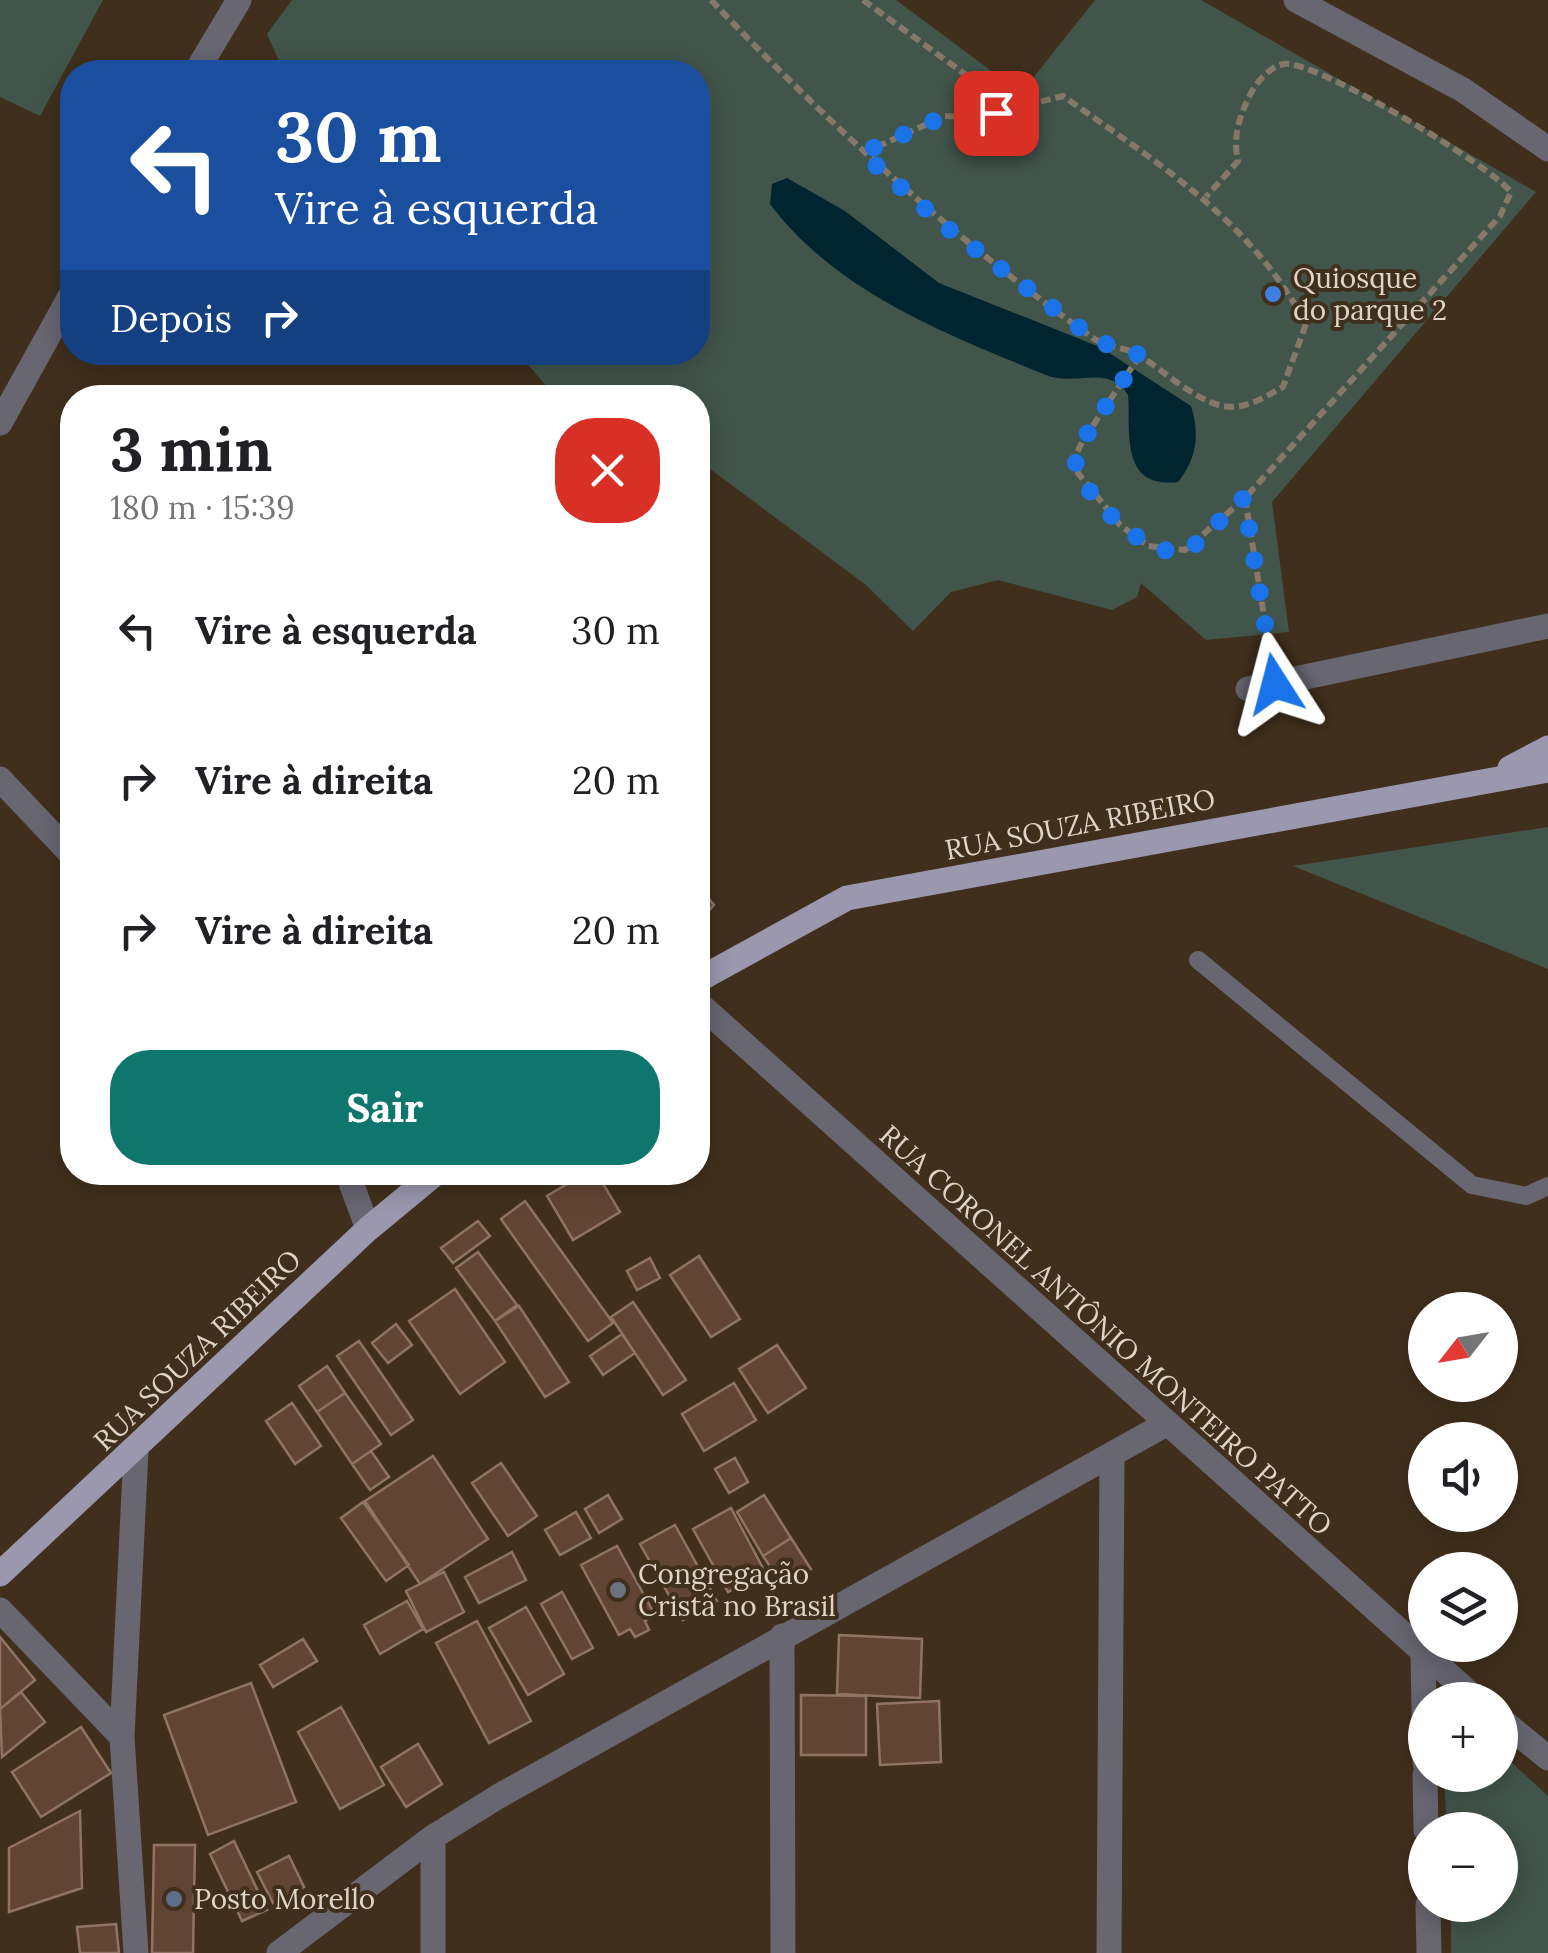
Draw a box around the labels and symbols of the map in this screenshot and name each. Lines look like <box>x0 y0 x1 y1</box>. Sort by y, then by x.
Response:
pin <box>954 71 1039 156</box>
place label: Quiosque do parque 2 <box>1293 260 1447 328</box>
marker: Quiosque do parque 2 <box>1262 283 1284 305</box>
position arrow <box>1223 632 1327 736</box>
street label: RUA SOUZA RIBEIRO <box>942 780 1218 868</box>
street label: RUA CORONEL ANTÔNIO MONTEIRO PATTO <box>872 1117 1340 1543</box>
street label: RUA SOUZA RIBEIRO <box>86 1242 308 1458</box>
north arrow <box>1408 1292 1518 1402</box>
place label: Congregação Cristã no Brasil <box>638 1556 836 1624</box>
marker: Congregação Cristã no Brasil <box>607 1579 629 1601</box>
place label: Posto Morello <box>194 1881 375 1917</box>
marker: Posto Morello <box>163 1888 185 1910</box>

